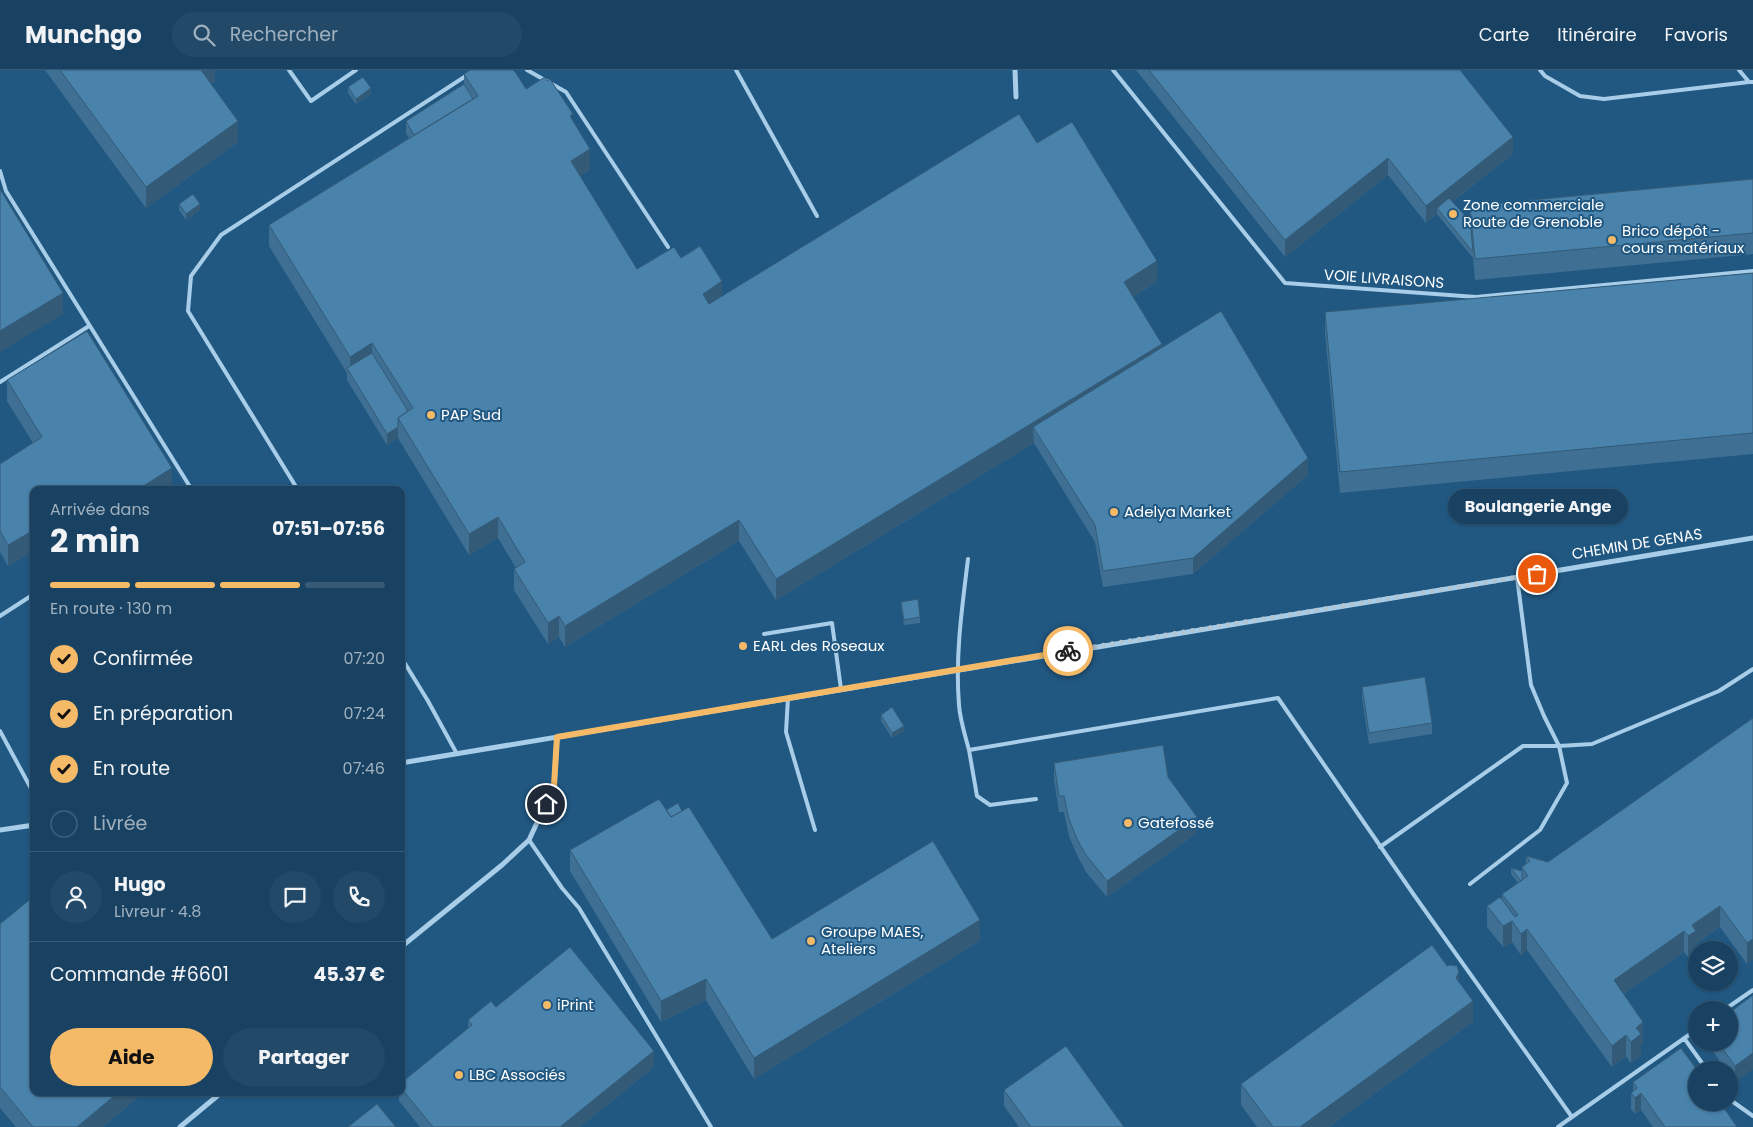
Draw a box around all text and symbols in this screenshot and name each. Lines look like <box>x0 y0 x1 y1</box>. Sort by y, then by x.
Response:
search box <box>172 12 522 57</box>
text: Munchgo <box>25 18 142 51</box>
icon: search <box>190 21 218 49</box>
text: Rechercher <box>230 21 338 48</box>
text: Carte <box>1479 22 1529 47</box>
text: Itinéraire <box>1557 22 1637 47</box>
text: Favoris <box>1665 22 1728 47</box>
place label: Zone commerciale Route de Grenoble <box>1463 194 1604 232</box>
marker: Zone commerciale Route de Grenoble <box>1447 208 1459 220</box>
place label: Brico dépôt - cours matériaux <box>1622 220 1744 258</box>
marker: Brico dépôt - cours matériaux <box>1606 234 1618 246</box>
street label: VOIE LIVRAISONS <box>1323 264 1445 293</box>
place label: PAP Sud <box>441 404 501 425</box>
marker: PAP Sud <box>425 409 437 421</box>
callout: Boulangerie Ange <box>1447 489 1627 524</box>
text: Boulangerie Ange <box>1465 495 1611 518</box>
text: Arrivée dans <box>50 498 150 521</box>
place label: Adelya Market <box>1124 501 1231 522</box>
marker: Adelya Market <box>1108 506 1120 518</box>
text: 07:51–07:56 <box>272 515 385 542</box>
text: 2 min <box>50 518 140 563</box>
street label: CHEMIN DE GENAS <box>1570 523 1704 564</box>
pin <box>1516 553 1558 595</box>
icon: bag <box>1523 560 1551 588</box>
text: En route · 130 m <box>50 597 172 620</box>
courier <box>1043 626 1093 676</box>
place label: EARL des Roseaux <box>753 635 884 656</box>
icon: bike <box>1054 637 1082 665</box>
marker: EARL des Roseaux <box>737 640 749 652</box>
icon: check <box>50 645 78 673</box>
text: Confirmée <box>93 645 193 672</box>
text: 07:20 <box>344 647 385 670</box>
icon: check <box>50 700 78 728</box>
text: En préparation <box>93 700 233 727</box>
text: 07:24 <box>344 702 385 725</box>
icon: check <box>50 755 78 783</box>
text: En route <box>93 755 170 782</box>
text: 07:46 <box>343 757 385 780</box>
pin <box>525 783 567 825</box>
icon: home <box>532 790 560 818</box>
text: Livrée <box>93 810 147 837</box>
place label: Gatefossé <box>1138 812 1214 833</box>
marker: Gatefossé <box>1122 817 1134 829</box>
button: person <box>50 871 102 923</box>
text: Hugo <box>114 871 166 898</box>
button: chat <box>269 871 321 923</box>
button: phone <box>333 871 385 923</box>
text: Livreur · 4.8 <box>114 900 201 923</box>
place label: Groupe MAES, Ateliers <box>821 921 923 959</box>
marker: Groupe MAES, Ateliers <box>805 935 817 947</box>
map controls <box>1688 941 1738 1111</box>
button: layers <box>1688 941 1738 991</box>
text: Commande #6601 <box>50 961 229 988</box>
text: 45.37 € <box>314 961 385 988</box>
place label: iPrint <box>557 994 594 1015</box>
marker: iPrint <box>541 999 553 1011</box>
button: + <box>1688 1001 1738 1051</box>
button: Aide <box>50 1028 213 1086</box>
button: Partager <box>223 1028 385 1086</box>
button: − <box>1688 1061 1738 1111</box>
place label: LBC Associés <box>469 1064 566 1085</box>
marker: LBC Associés <box>453 1069 465 1081</box>

